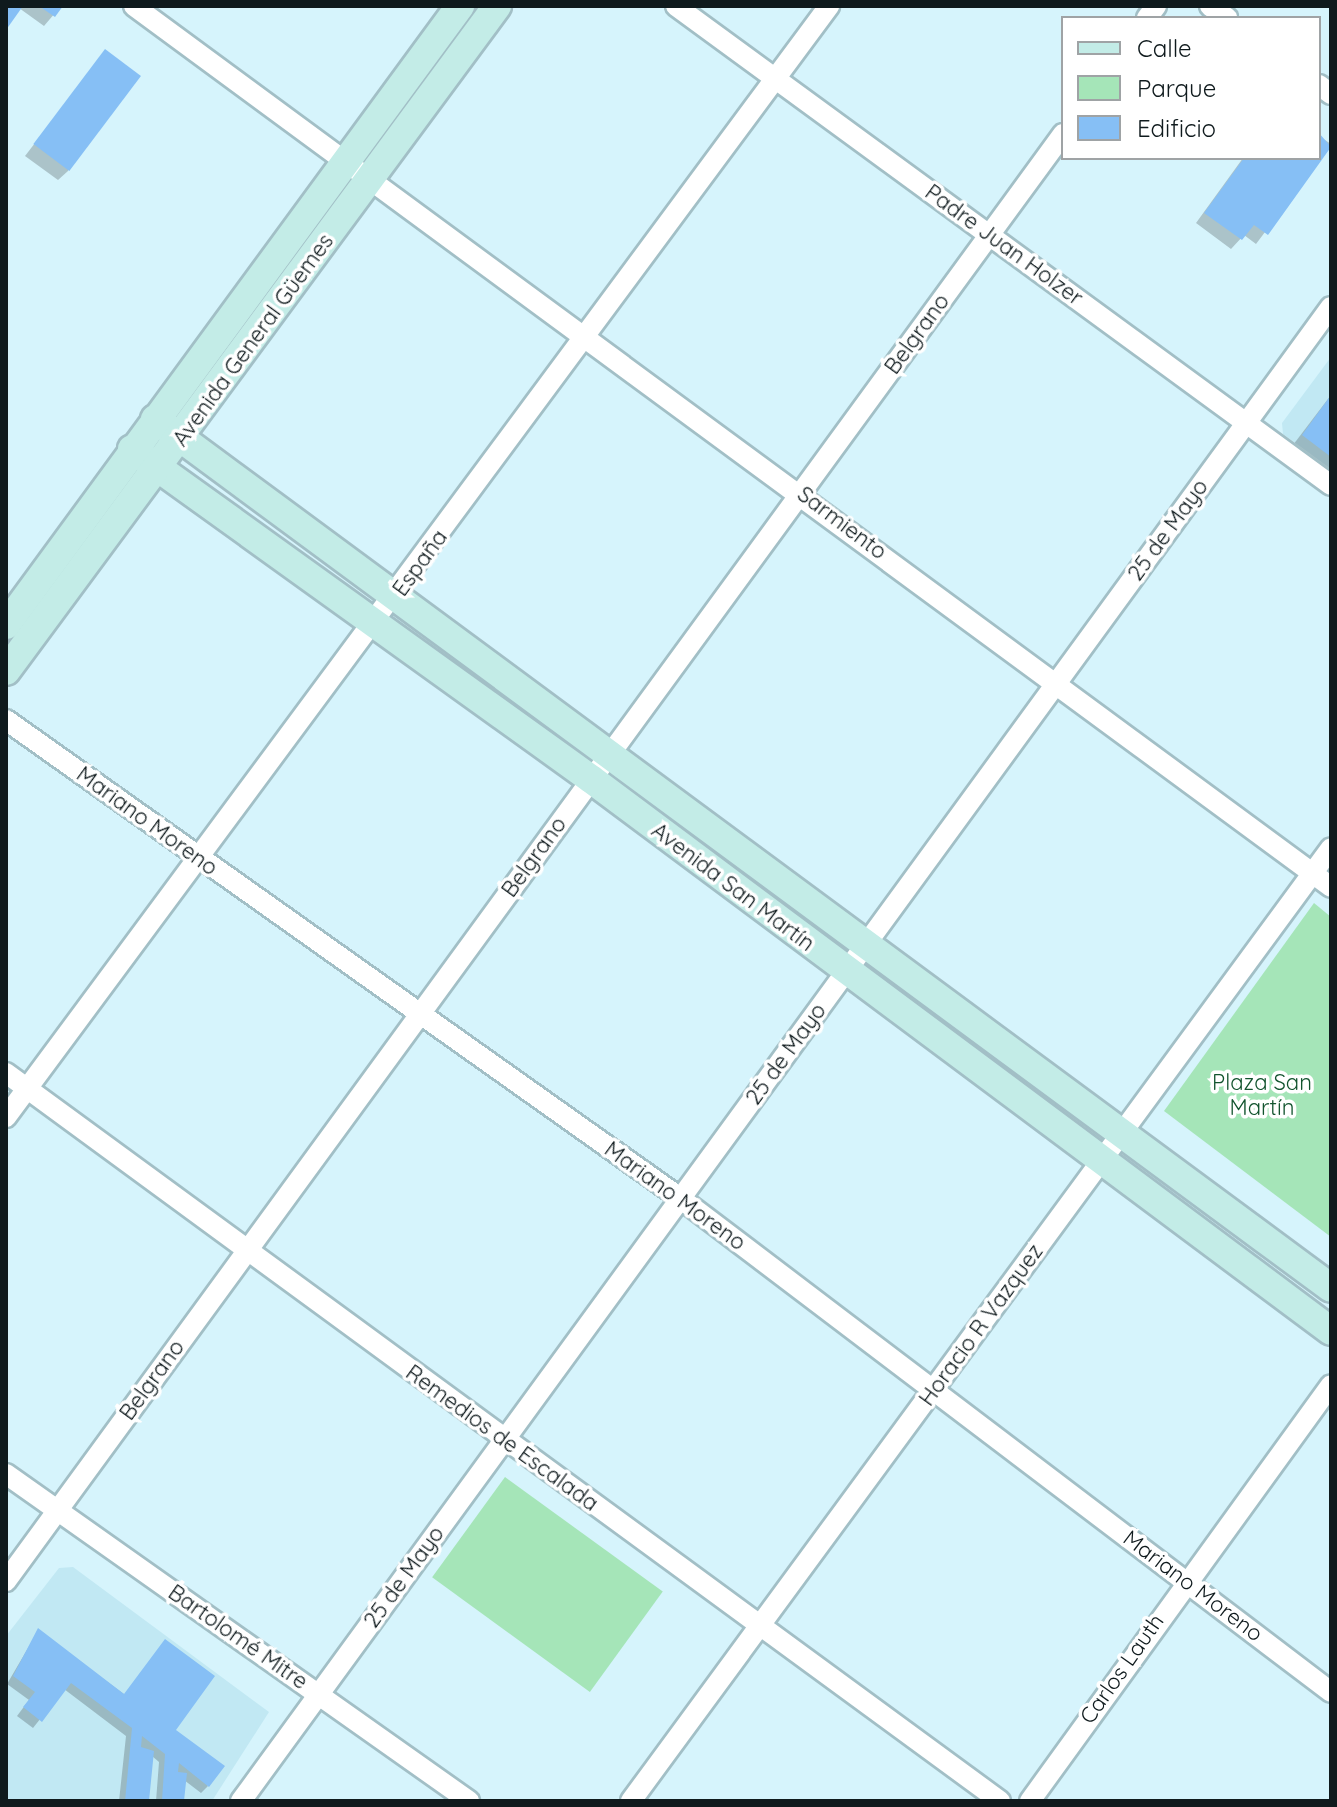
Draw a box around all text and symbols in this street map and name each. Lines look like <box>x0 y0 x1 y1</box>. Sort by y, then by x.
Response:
legend <box>1061 16 1321 160</box>
text: Calle <box>1137 33 1192 63</box>
text: Parque <box>1137 73 1216 103</box>
text: Edificio <box>1137 113 1216 143</box>
street label: Padre Juan Holzer <box>920 179 1088 311</box>
street label: Avenida General Güemes <box>167 229 339 451</box>
street label: Belgrano <box>879 289 955 379</box>
street label: 25 de Mayo <box>1122 474 1214 586</box>
street label: Sarmiento <box>792 481 892 565</box>
street label: España <box>387 525 453 601</box>
street label: Mariano Moreno <box>71 761 223 881</box>
street label: Belgrano <box>496 812 572 902</box>
street label: Avenida San Martín <box>646 817 820 957</box>
street label: 25 de Mayo <box>740 998 832 1110</box>
park label: Plaza San Martín <box>1212 1069 1312 1120</box>
street label: Mariano Moreno <box>599 1136 751 1256</box>
street label: Horacio R Vazquez <box>913 1239 1049 1411</box>
street label: Belgrano <box>114 1335 190 1425</box>
street label: Remedios de Escalada <box>401 1359 603 1517</box>
street label: 25 de Mayo <box>358 1521 450 1633</box>
street label: Mariano Moreno <box>1118 1525 1268 1647</box>
street label: Bartolomé Mitre <box>163 1579 313 1695</box>
street label: Carlos Lauth <box>1075 1609 1169 1729</box>

